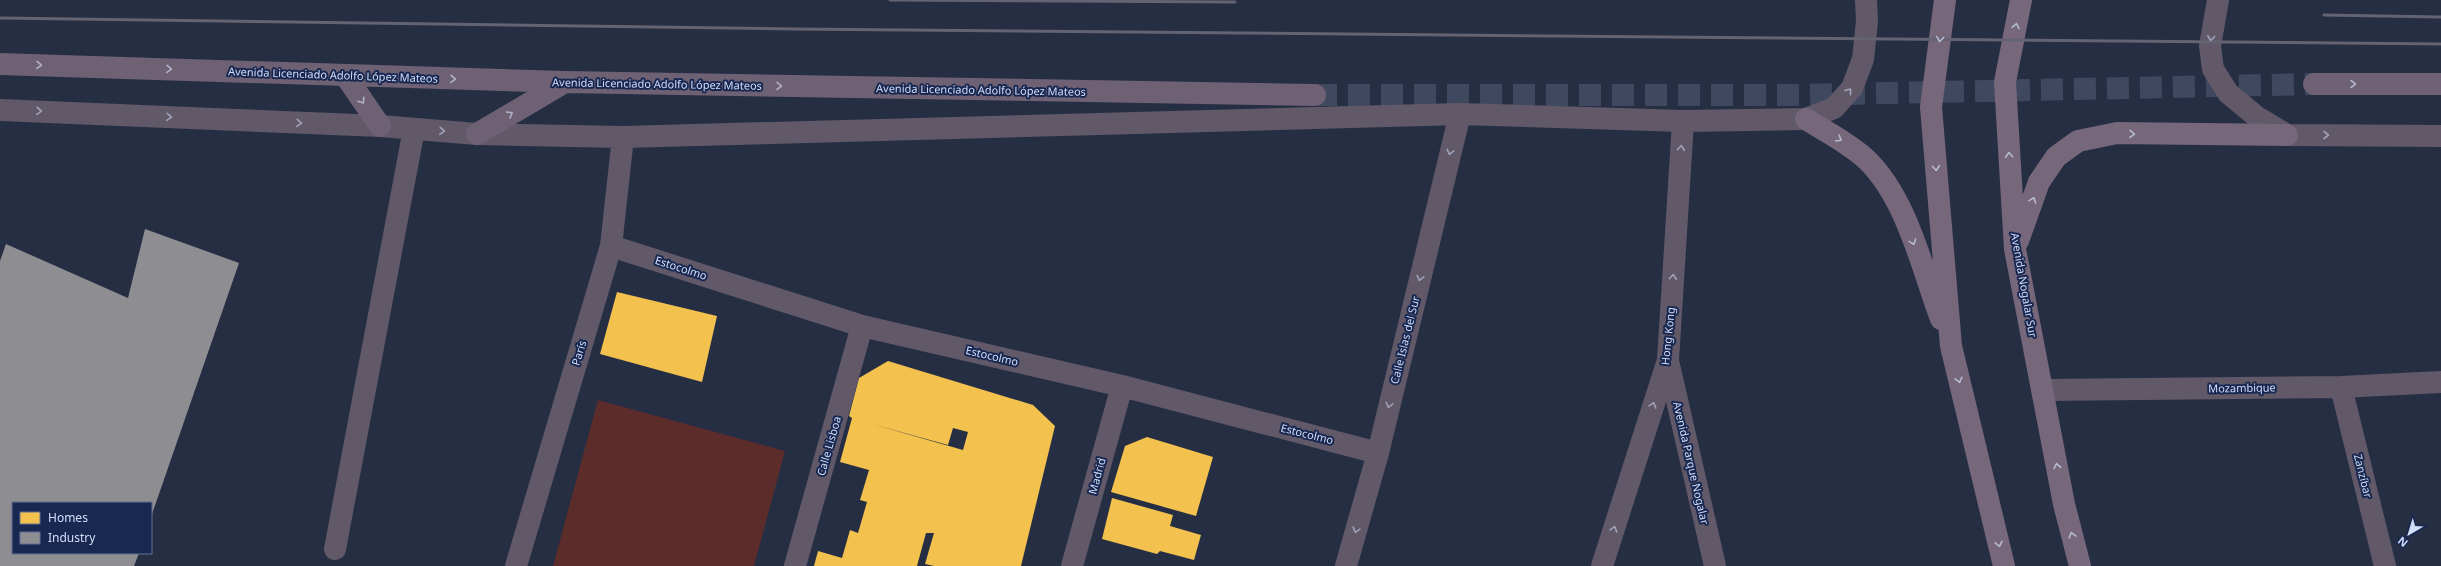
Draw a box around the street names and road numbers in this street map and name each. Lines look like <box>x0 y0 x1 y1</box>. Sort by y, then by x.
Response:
street label: Avenida Licenciado Adolfo López Mateos <box>228 63 438 86</box>
street label: Avenida Licenciado Adolfo López Mateos <box>552 74 762 93</box>
street label: Avenida Licenciado Adolfo López Mateos <box>876 80 1086 99</box>
street label: Avenida Nogalar Sur <box>2008 231 2041 339</box>
street label: Estocolmo <box>653 252 709 283</box>
street label: Calle Islas del Sur <box>1386 294 1423 385</box>
street label: Hong Kong <box>1657 306 1678 366</box>
street label: París <box>568 338 589 367</box>
street label: Estocolmo <box>964 342 1020 369</box>
street label: Mozambique <box>2208 379 2276 396</box>
street label: Avenida Parque Nogalar <box>1670 400 1713 526</box>
street label: Calle Lisboa <box>813 414 844 477</box>
street label: Estocolmo <box>1279 420 1335 447</box>
street label: Zanzíbar <box>2351 452 2376 500</box>
street label: Madrid <box>1084 456 1109 496</box>

